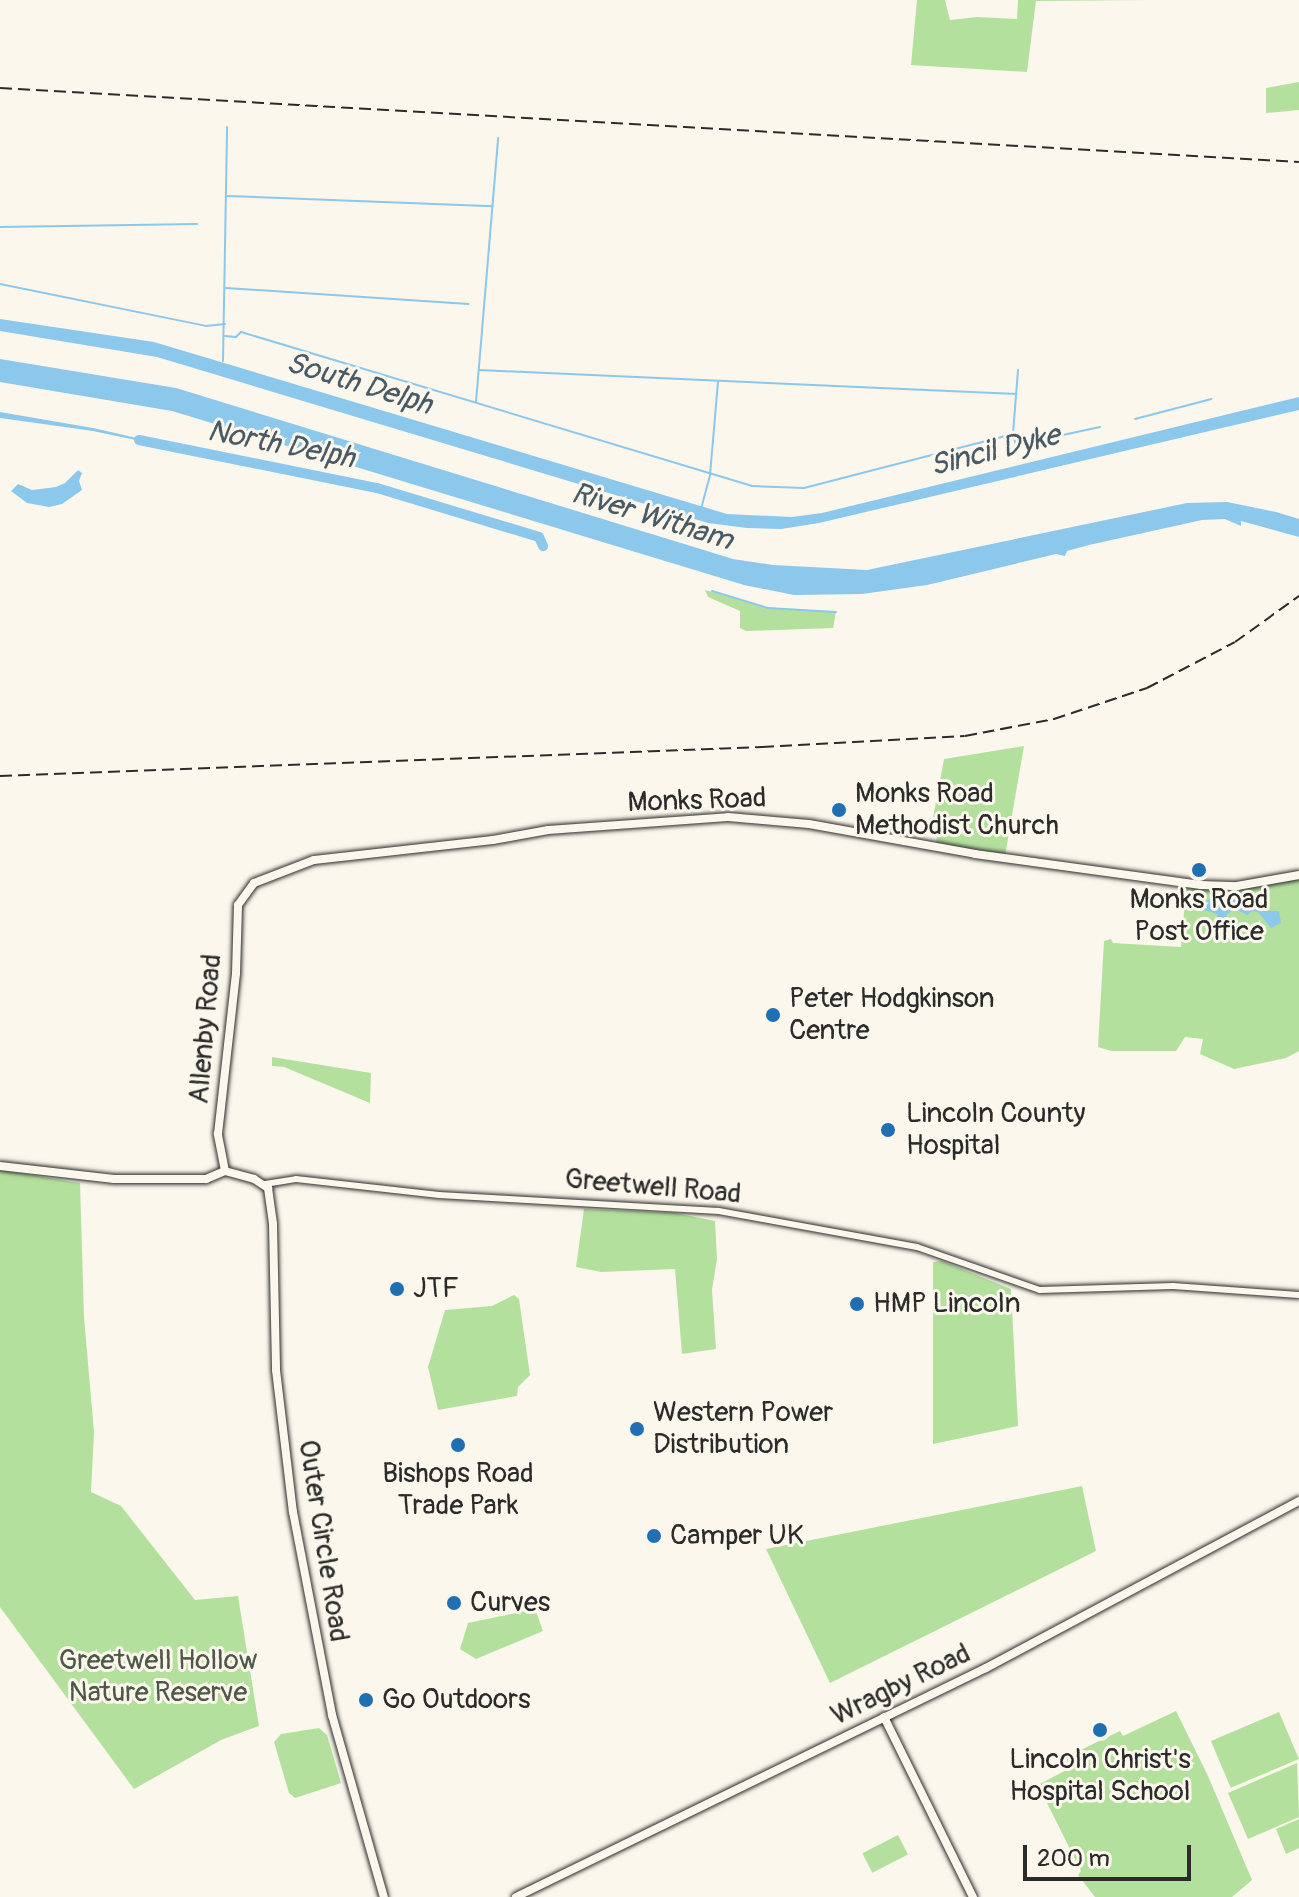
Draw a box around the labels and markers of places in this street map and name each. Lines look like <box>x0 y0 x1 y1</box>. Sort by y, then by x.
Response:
place label: Monks Road Methodist Church <box>855 777 1059 843</box>
marker: Monks Road Methodist Church <box>830 801 848 819</box>
marker: Monks Road Post Office <box>1190 861 1208 879</box>
place label: Monks Road Post Office <box>1129 883 1269 949</box>
place label: Peter Hodgkinson Centre <box>789 982 995 1048</box>
marker: Peter Hodgkinson Centre <box>764 1006 782 1024</box>
place label: Lincoln County Hospital <box>906 1097 1085 1163</box>
marker: Lincoln County Hospital <box>877 1119 899 1141</box>
place label: JTF <box>413 1272 459 1306</box>
marker: JTF <box>388 1280 406 1298</box>
place label: HMP Lincoln <box>873 1287 1021 1321</box>
marker: HMP Lincoln <box>848 1295 866 1313</box>
place label: Western Power Distribution <box>653 1396 833 1462</box>
marker: Western Power Distribution <box>628 1420 646 1438</box>
marker: Bishops Road Trade Park <box>449 1436 467 1454</box>
place label: Bishops Road Trade Park <box>382 1457 534 1523</box>
place label: Camper UK <box>670 1519 804 1553</box>
marker: Camper UK <box>645 1527 663 1545</box>
place label: Curves <box>470 1586 550 1620</box>
marker: Curves <box>445 1594 463 1612</box>
place label: Go Outdoors <box>382 1683 531 1717</box>
marker: Go Outdoors <box>357 1691 375 1709</box>
marker: Lincoln Christ's Hospital School <box>1091 1721 1109 1739</box>
place label: Lincoln Christ's Hospital School <box>1009 1743 1191 1809</box>

